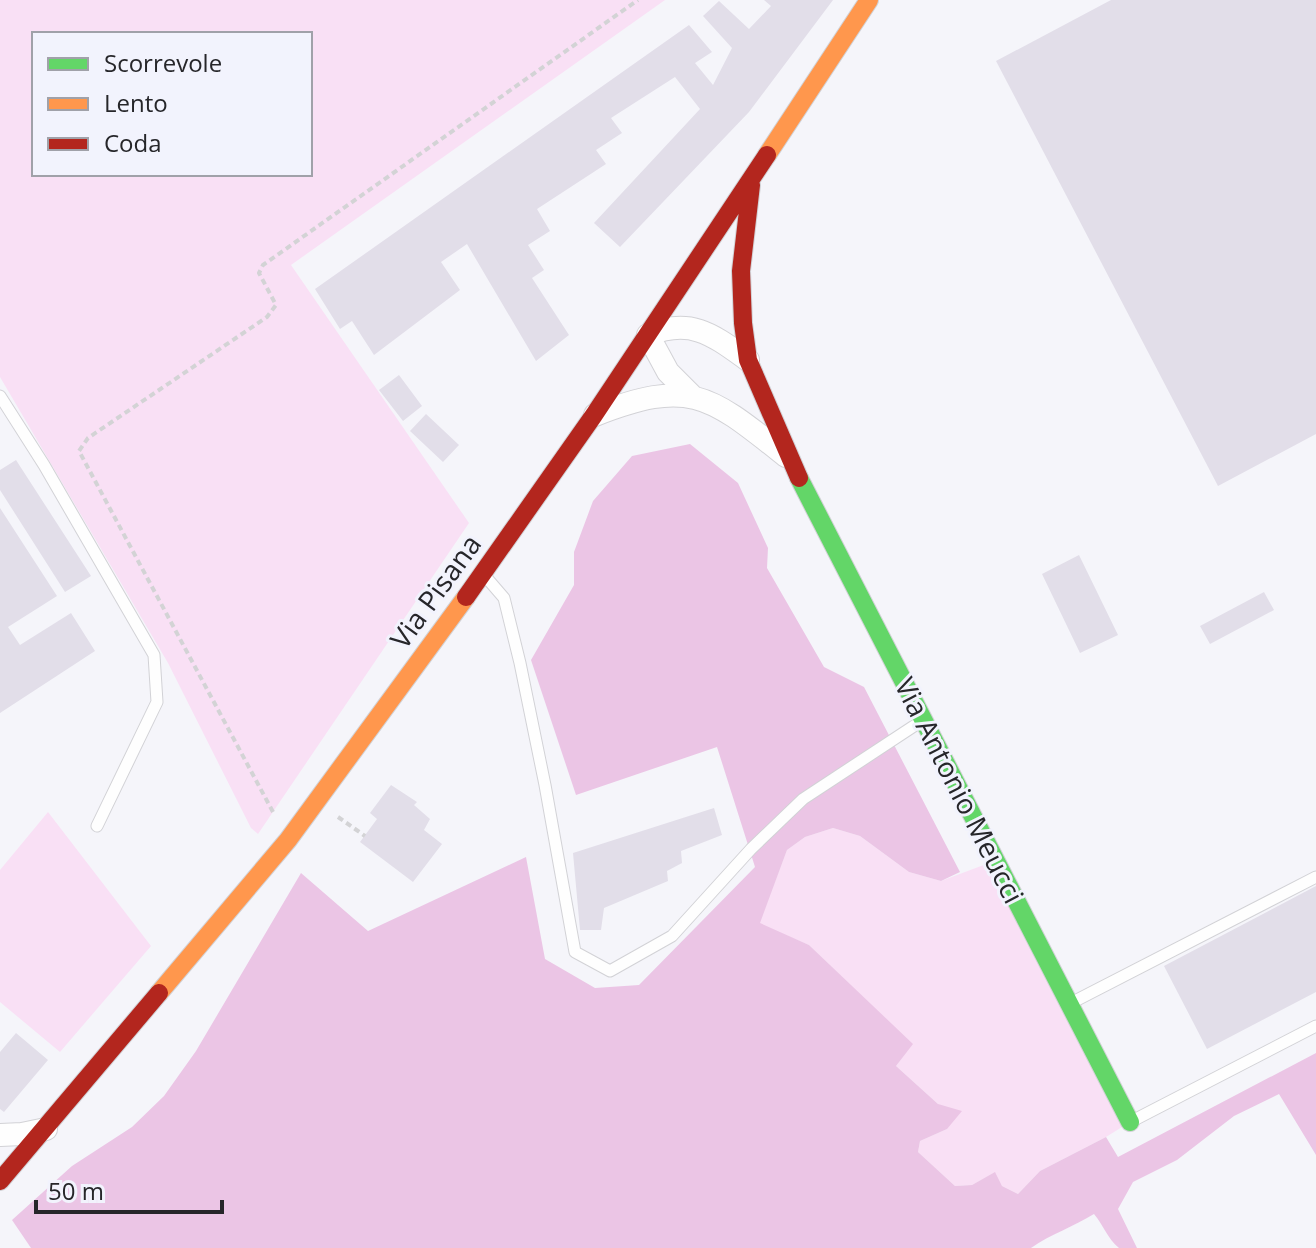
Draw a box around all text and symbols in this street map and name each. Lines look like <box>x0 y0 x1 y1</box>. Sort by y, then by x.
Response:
legend <box>32 32 312 176</box>
text: Scorrevole <box>104 46 222 79</box>
text: Lento <box>104 86 168 119</box>
text: Coda <box>104 126 162 159</box>
street label: Via Pisana <box>381 526 489 656</box>
street label: Via Antonio Meucci <box>887 671 1033 909</box>
scale bar <box>36 1164 222 1214</box>
text: 50 m <box>48 1174 104 1207</box>

